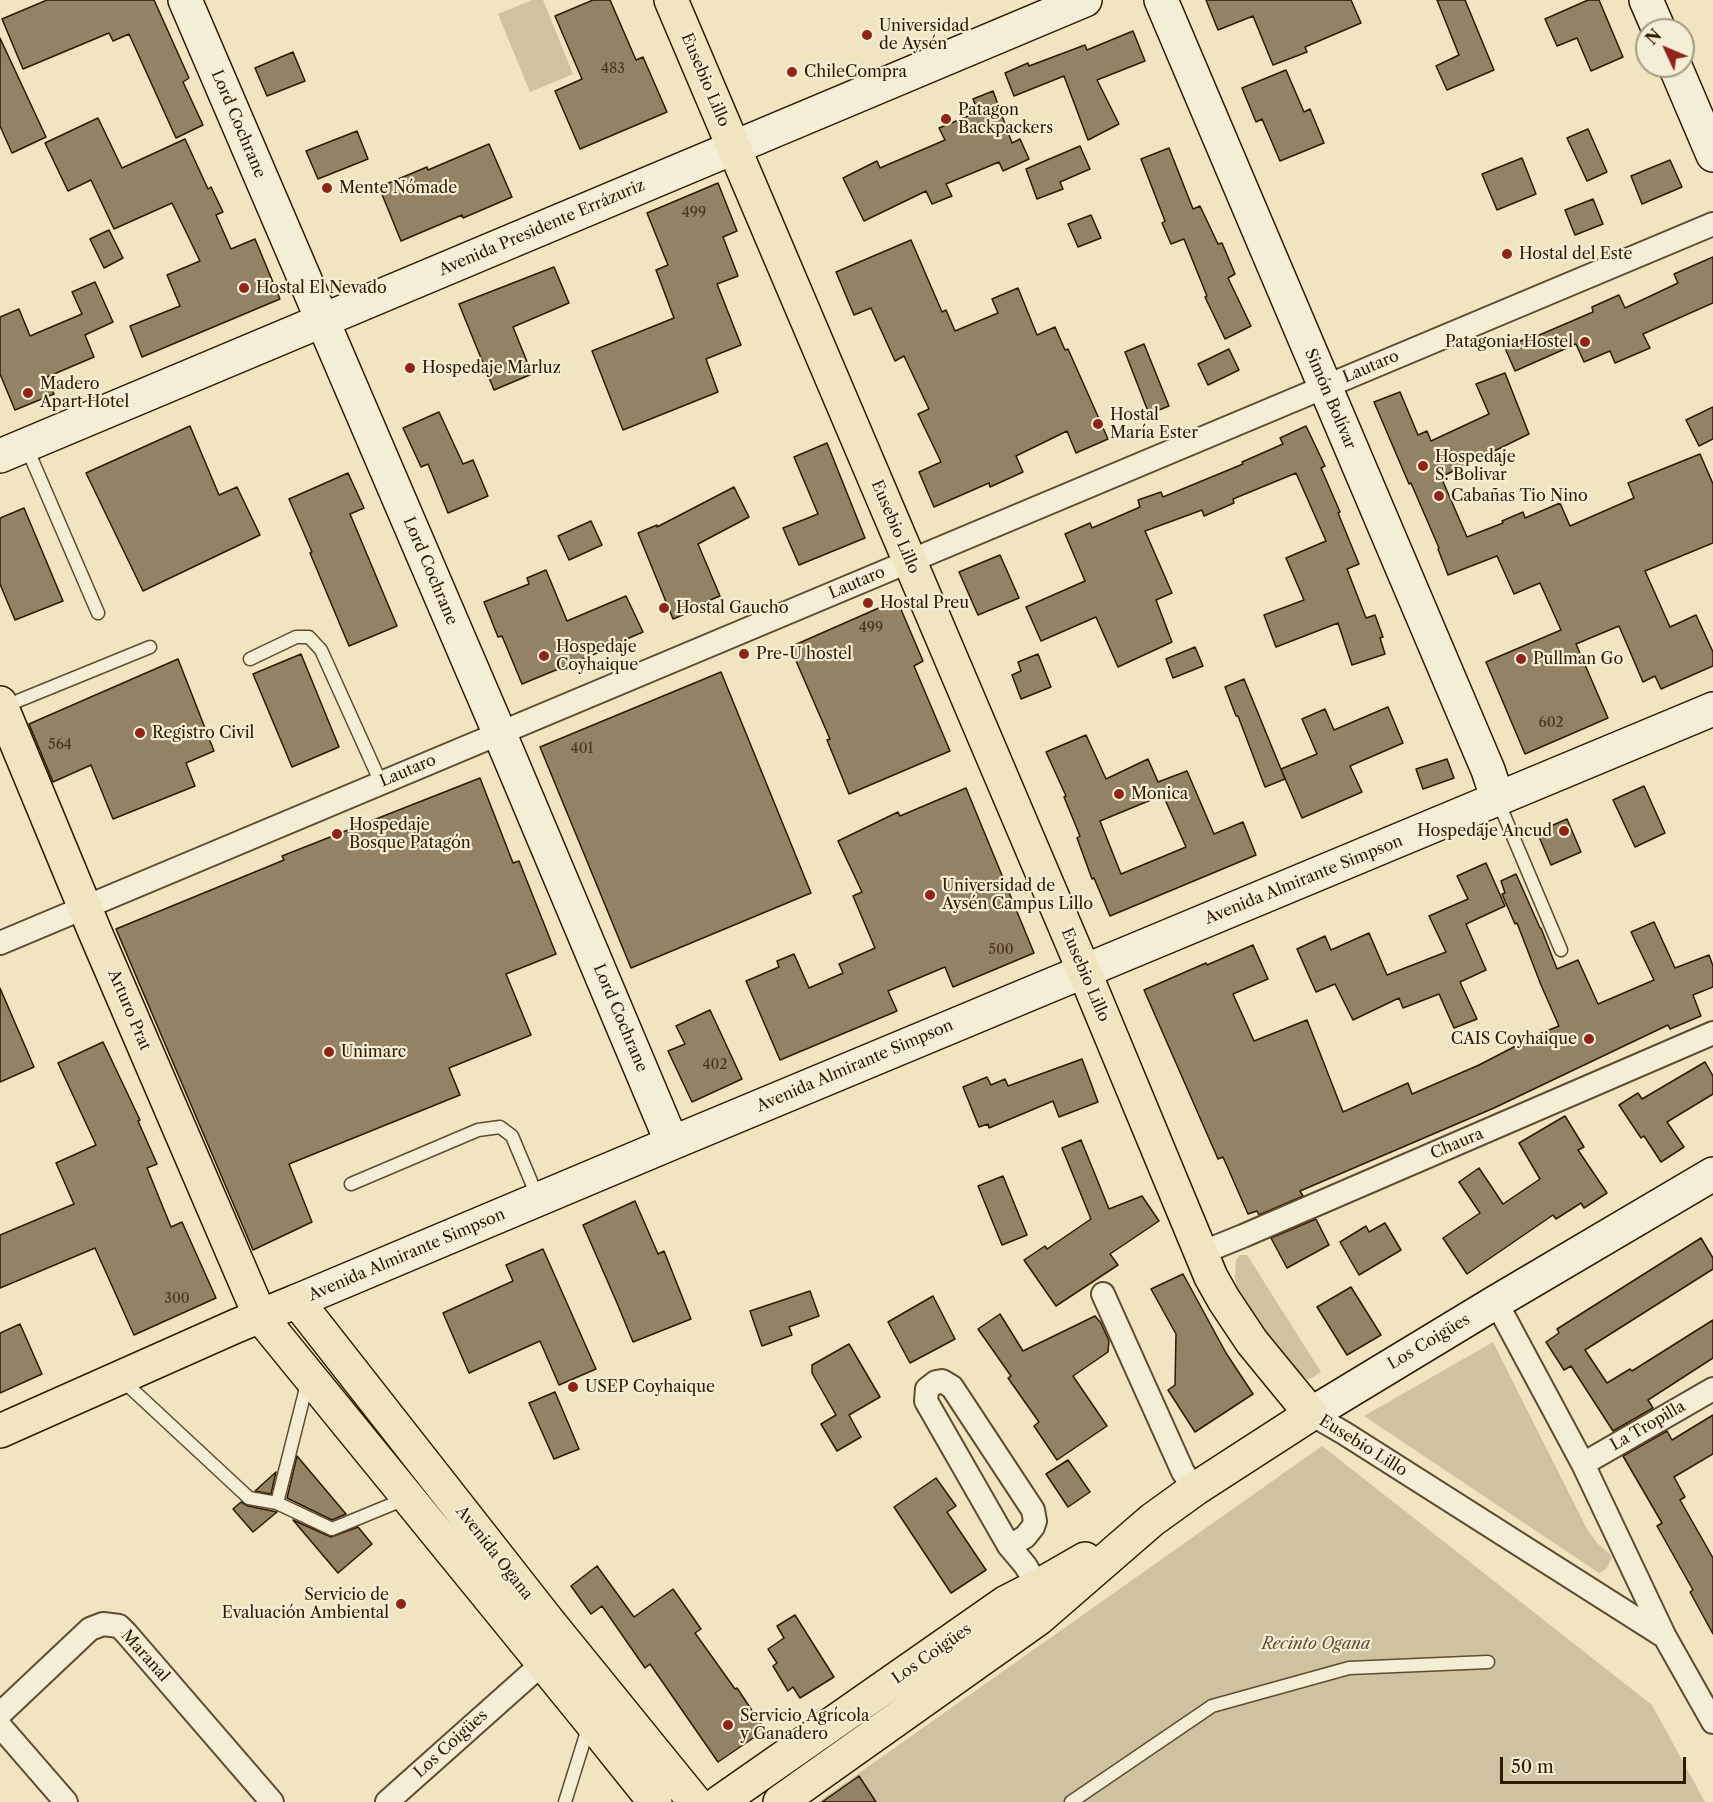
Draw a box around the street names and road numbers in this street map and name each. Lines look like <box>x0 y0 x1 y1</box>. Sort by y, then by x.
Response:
street label: Eusebio Lillo <box>677 30 733 130</box>
street label: Lord Cochrane <box>207 67 269 181</box>
street label: Avenida Presidente Errázuriz <box>436 176 648 280</box>
street label: Simón Bolívar <box>1300 346 1360 452</box>
street label: Lautaro <box>1340 347 1402 387</box>
street label: Eusebio Lillo <box>867 477 923 577</box>
street label: Lord Cochrane <box>399 514 461 628</box>
street label: Lautaro <box>826 563 888 603</box>
street label: Lautaro <box>377 751 439 791</box>
street label: Avenida Almirante Simpson <box>1202 831 1406 929</box>
street label: Eusebio Lillo <box>1057 925 1113 1025</box>
street label: Lord Cochrane <box>589 961 651 1075</box>
street label: Arturo Prat <box>103 967 155 1053</box>
street label: Avenida Almirante Simpson <box>754 1016 956 1116</box>
street label: Chaura <box>1428 1124 1486 1164</box>
street label: Avenida Almirante Simpson <box>306 1205 508 1305</box>
street label: Los Coigües <box>1384 1310 1474 1374</box>
street label: La Tropilla <box>1607 1397 1689 1455</box>
street label: Eusebio Lillo <box>1315 1411 1411 1481</box>
street label: Avenida Ogana <box>451 1502 537 1604</box>
street label: Los Coigües <box>889 1620 975 1688</box>
street label: Maranal <box>117 1626 173 1686</box>
street label: Los Coigües <box>410 1706 492 1782</box>

